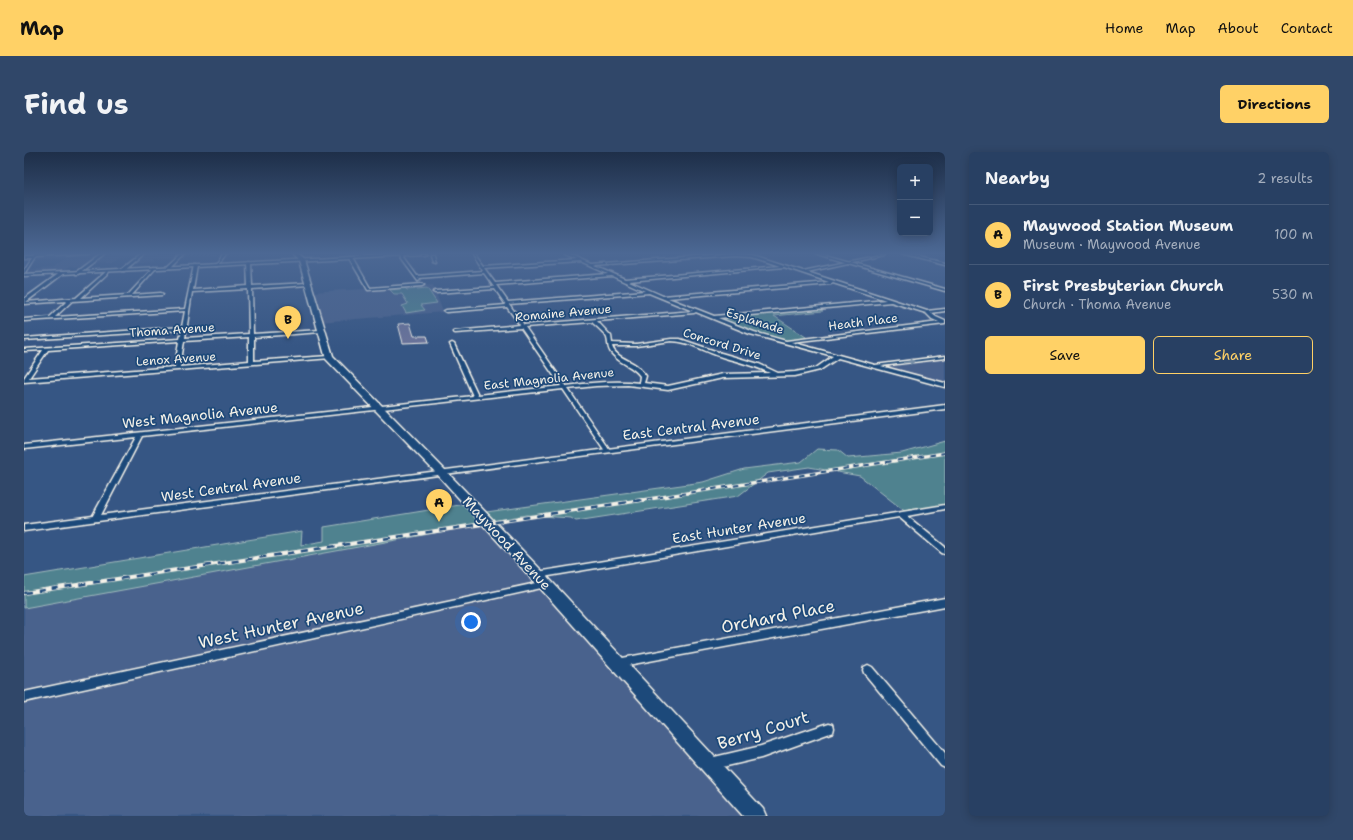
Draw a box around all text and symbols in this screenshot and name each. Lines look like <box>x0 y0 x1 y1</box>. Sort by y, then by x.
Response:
text: Map <box>20 16 64 41</box>
text: Home <box>1105 19 1144 37</box>
text: Map <box>1166 19 1196 37</box>
text: About <box>1218 19 1259 37</box>
text: Contact <box>1281 19 1333 37</box>
text: Find us <box>24 85 129 123</box>
button: Directions <box>1220 85 1329 123</box>
map controls <box>897 164 933 236</box>
button: + <box>897 164 933 200</box>
text: Nearby <box>985 167 1050 189</box>
text: 2 results <box>1257 170 1313 187</box>
button: − <box>897 200 933 236</box>
text: Maywood Station Museum <box>1023 216 1233 236</box>
text: A <box>993 226 1003 243</box>
text: 100 m <box>1274 226 1313 243</box>
text: Museum · Maywood Avenue <box>1023 236 1201 253</box>
text: First Presbyterian Church <box>1023 276 1224 296</box>
text: B <box>994 286 1002 303</box>
text: 530 m <box>1272 286 1313 303</box>
text: Church · Thoma Avenue <box>1023 296 1171 313</box>
street label: Romaine Avenue <box>514 301 612 325</box>
street label: Esplanade <box>724 304 786 338</box>
pin: B <box>275 306 301 339</box>
street label: Heath Place <box>827 310 899 334</box>
street label: Thoma Avenue <box>129 319 215 341</box>
street label: Concord Drive <box>681 325 763 364</box>
button: Save <box>985 336 1145 374</box>
button: Share <box>1153 336 1313 374</box>
street label: Lenox Avenue <box>135 348 217 370</box>
one-way arrow <box>903 358 915 365</box>
street label: East Magnolia Avenue <box>483 364 615 394</box>
street label: West Magnolia Avenue <box>121 398 279 432</box>
street label: East Central Avenue <box>621 410 761 444</box>
street label: West Central Avenue <box>160 468 302 506</box>
pin: A <box>426 489 452 522</box>
street label: Maywood Avenue <box>459 492 555 594</box>
street label: East Hunter Avenue <box>671 509 807 547</box>
street label: Orchard Place <box>719 594 837 638</box>
street label: West Hunter Avenue <box>196 597 366 653</box>
your location <box>461 612 481 632</box>
street label: Berry Court <box>714 706 812 754</box>

